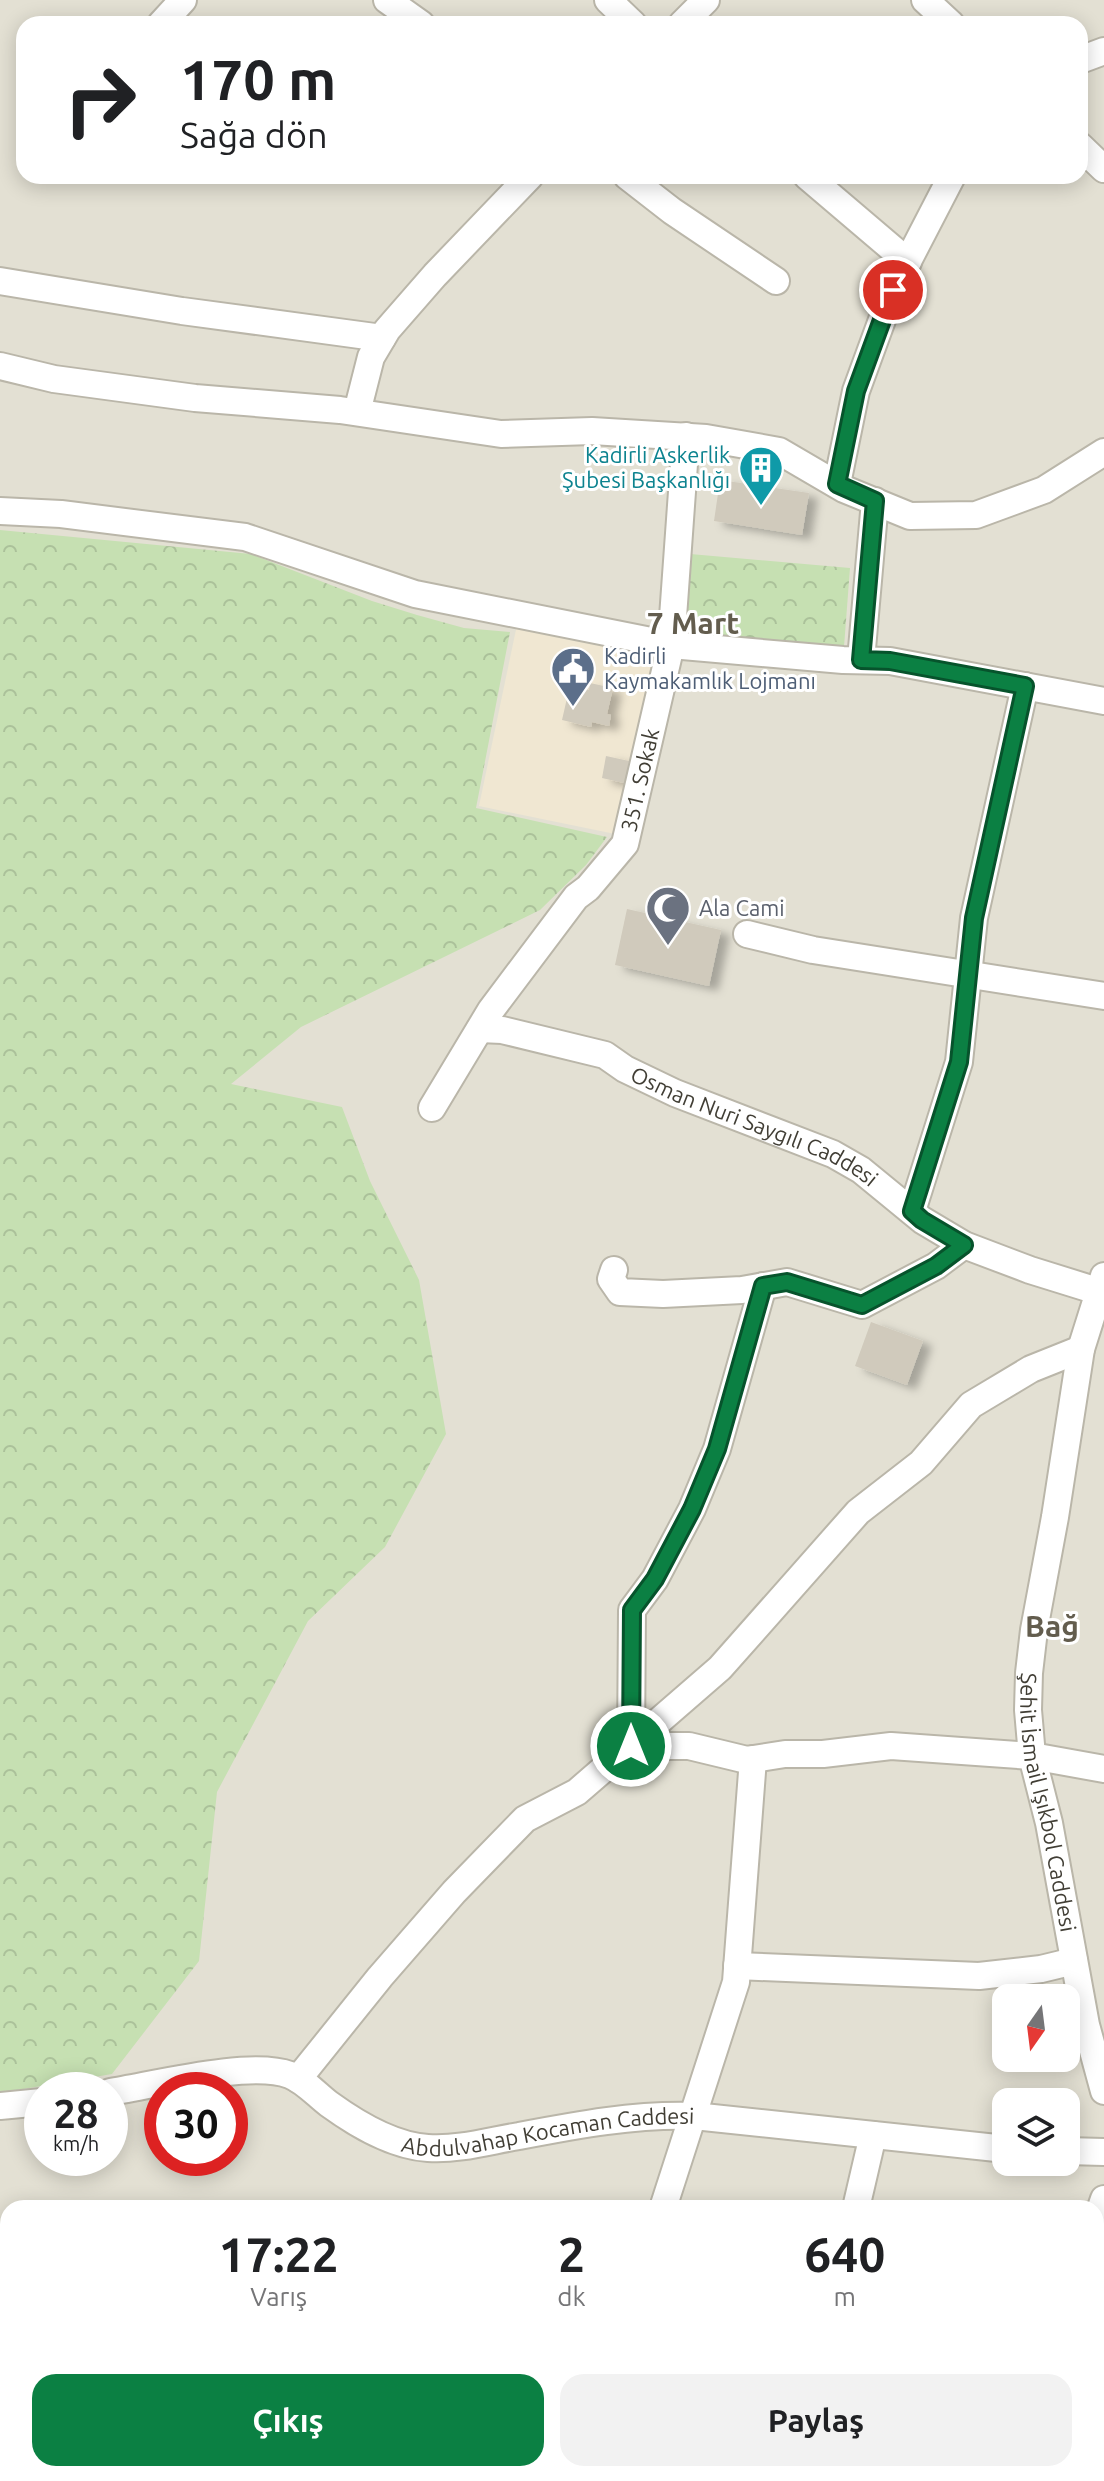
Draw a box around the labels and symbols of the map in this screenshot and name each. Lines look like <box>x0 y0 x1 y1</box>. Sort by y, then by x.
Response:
pin <box>859 256 927 324</box>
place label: Kadirli Askerlik Şubesi Başkanlığı <box>562 442 730 492</box>
building icon: Kadirli Askerlik Şubesi Başkanlığı <box>737 444 785 507</box>
district label: 7 Mart <box>647 606 739 640</box>
place label: Kadirli Kaymakamlık Lojmanı <box>604 643 816 693</box>
public building icon: Kadirli Kaymakamlık Lojmanı <box>549 645 597 708</box>
street label: 351. Sokak <box>615 726 663 834</box>
mosque icon: Ala Cami <box>644 884 692 947</box>
place label: Ala Cami <box>699 895 785 920</box>
street label: Osman Nuri Saygılı Caddesi <box>627 1061 883 1191</box>
district label: Bağ <box>1025 1609 1079 1643</box>
street label: Şehit İsmail Işıkbol Caddesi <box>1016 1672 1082 1934</box>
position arrow <box>589 1704 673 1788</box>
north arrow <box>992 1984 1080 2072</box>
speed limit sign: 30 <box>144 2072 248 2176</box>
street label: Abdulvahap Kocaman Caddesi <box>399 2103 695 2160</box>

